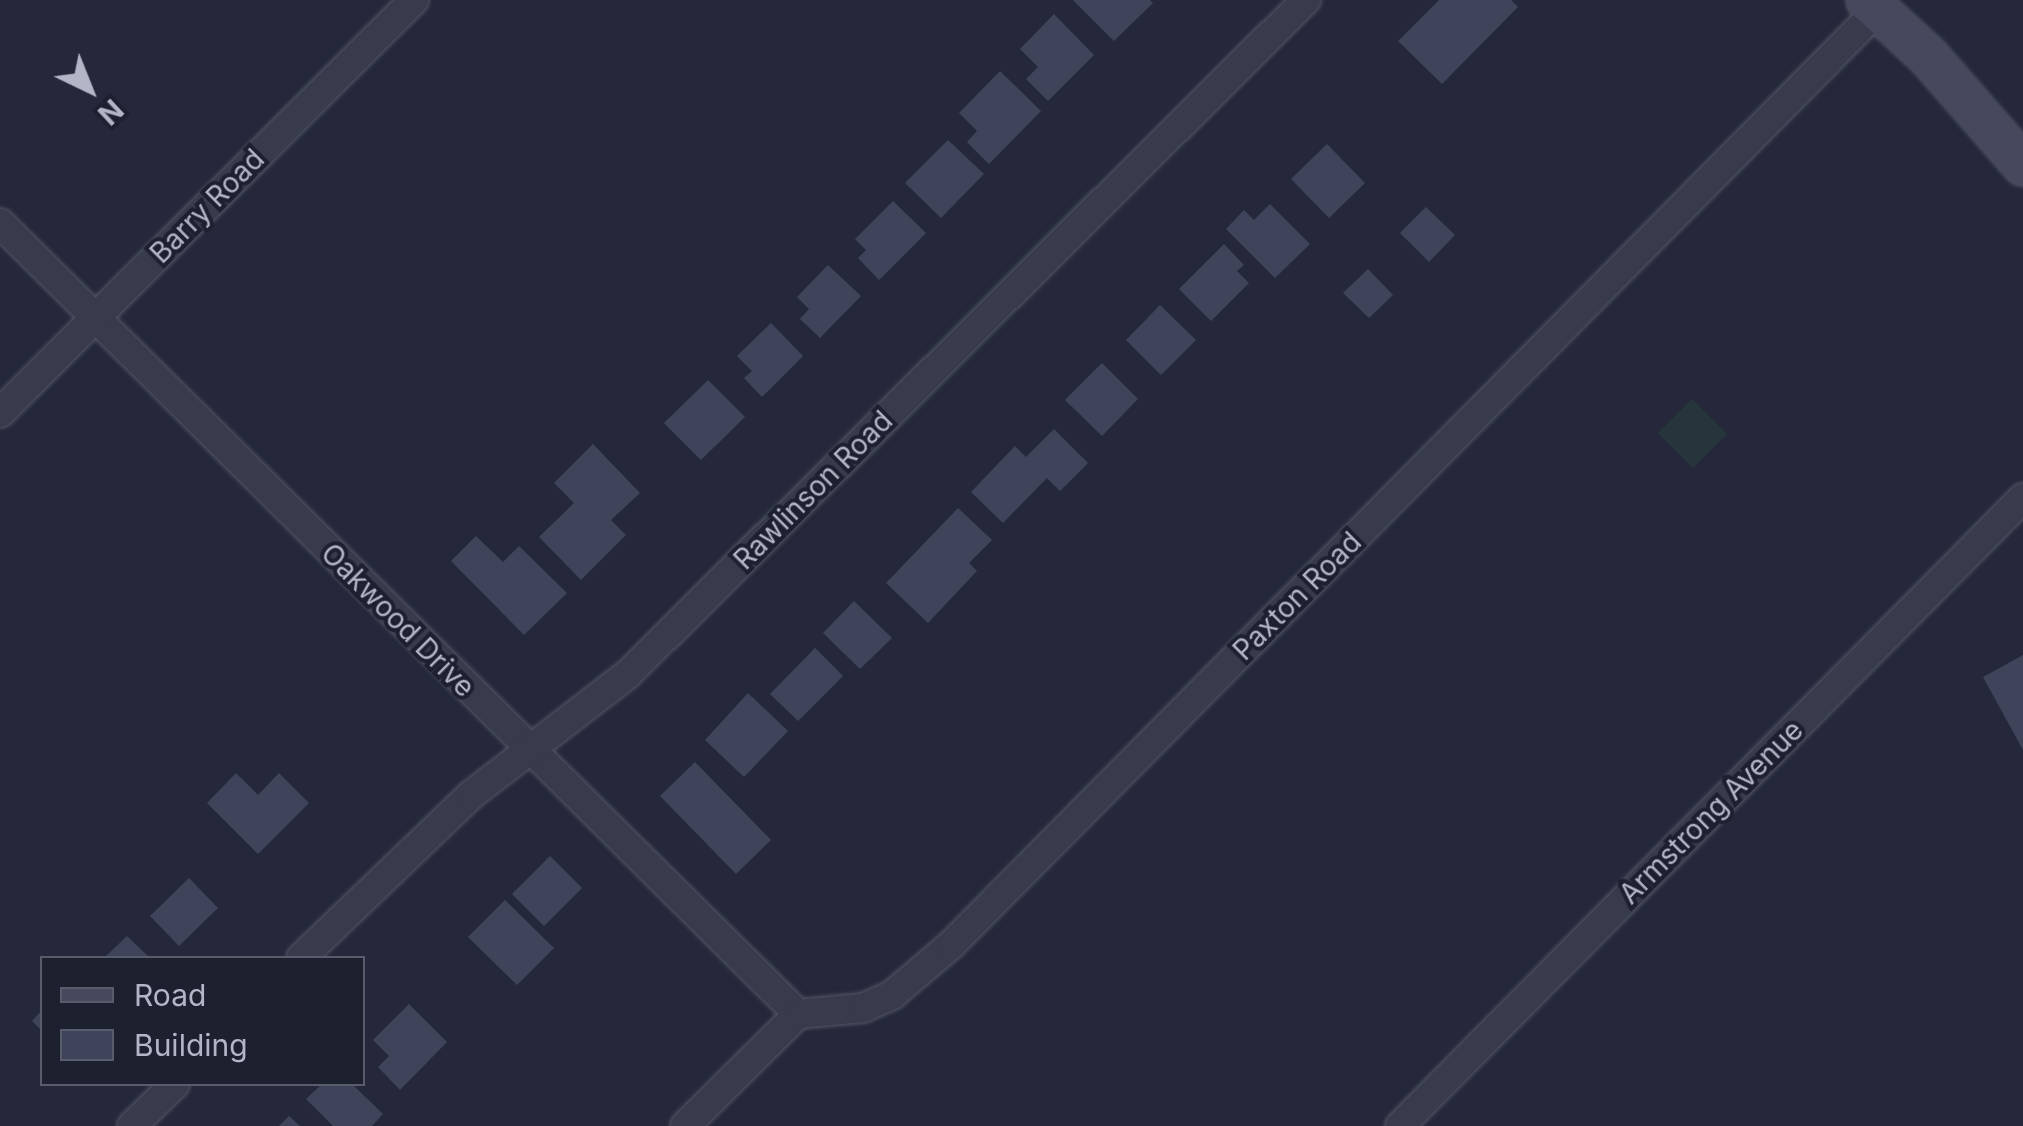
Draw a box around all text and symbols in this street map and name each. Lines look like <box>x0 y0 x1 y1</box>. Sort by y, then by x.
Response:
north arrow <box>40 40 140 140</box>
text: N <box>91 92 130 132</box>
street label: Barry Road <box>143 142 271 270</box>
street label: Rawlinson Road <box>727 404 899 576</box>
street label: Paxton Road <box>1226 525 1368 667</box>
street label: Oakwood Drive <box>314 536 482 704</box>
street label: Armstrong Avenue <box>1612 713 1810 911</box>
legend <box>40 956 365 1086</box>
text: Road <box>134 977 206 1013</box>
text: Building <box>134 1027 248 1063</box>

